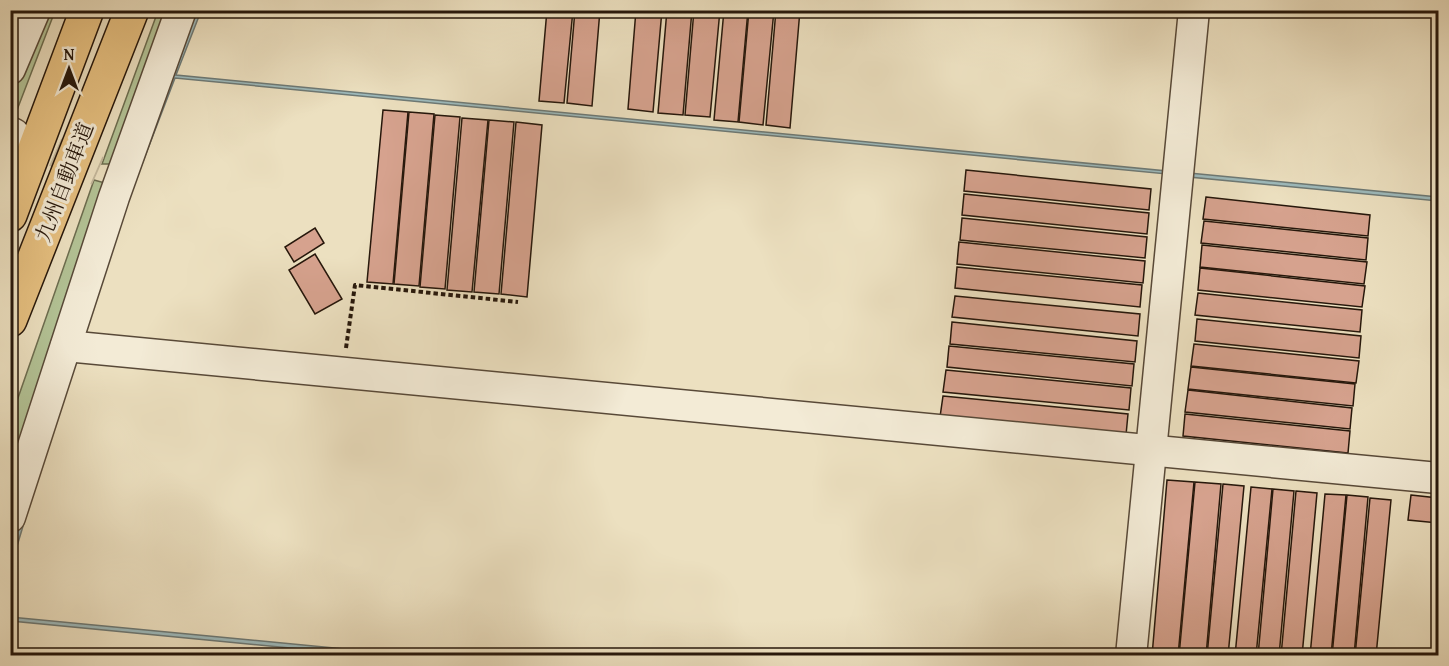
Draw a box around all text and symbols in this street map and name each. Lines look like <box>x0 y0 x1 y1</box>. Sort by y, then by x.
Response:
north arrow <box>39 39 99 99</box>
text: N <box>64 42 75 66</box>
street label: 九州自動車道 <box>27 118 101 246</box>

